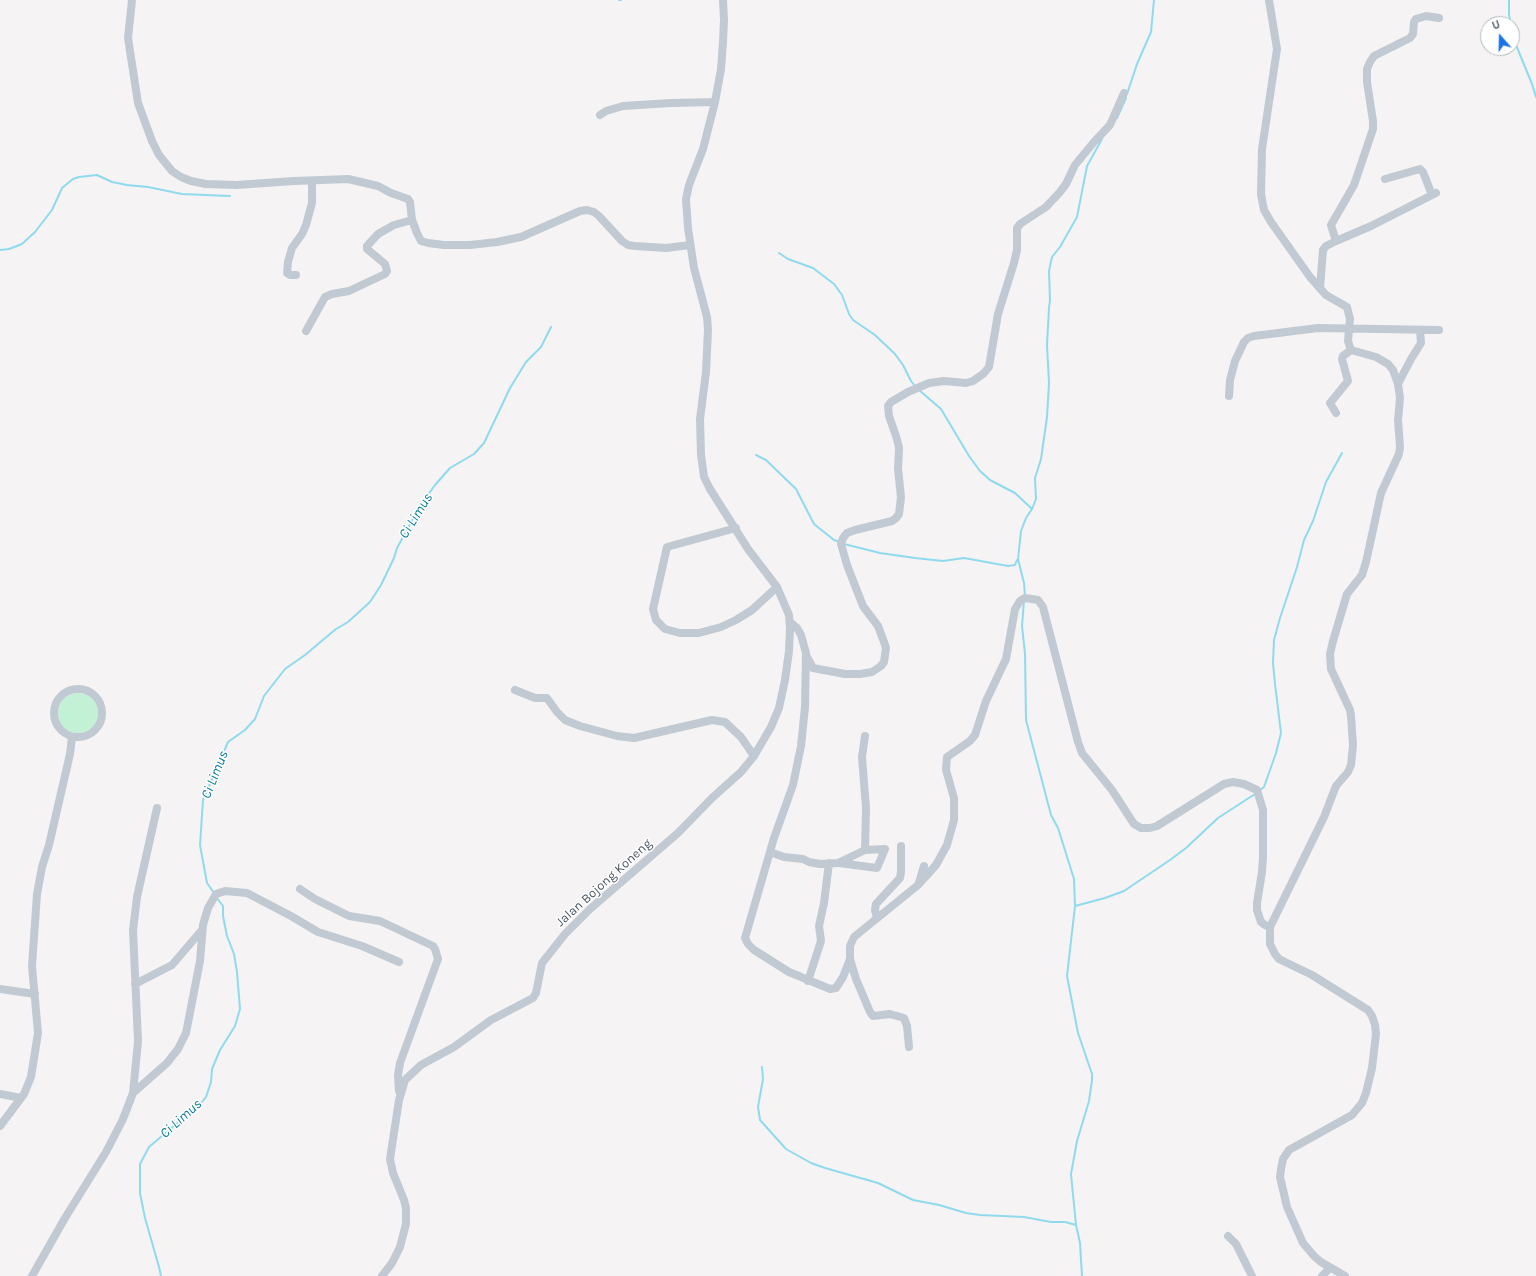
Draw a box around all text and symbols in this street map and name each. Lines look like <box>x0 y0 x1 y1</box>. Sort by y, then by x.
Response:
north arrow <box>1480 16 1520 56</box>
text: U <box>1490 18 1502 33</box>
water label: Ci Limus <box>396 490 436 542</box>
water label: Ci Limus <box>198 749 232 801</box>
street label: Jalan Bojong Koneng <box>553 836 655 930</box>
water label: Ci Limus <box>157 1096 205 1142</box>

